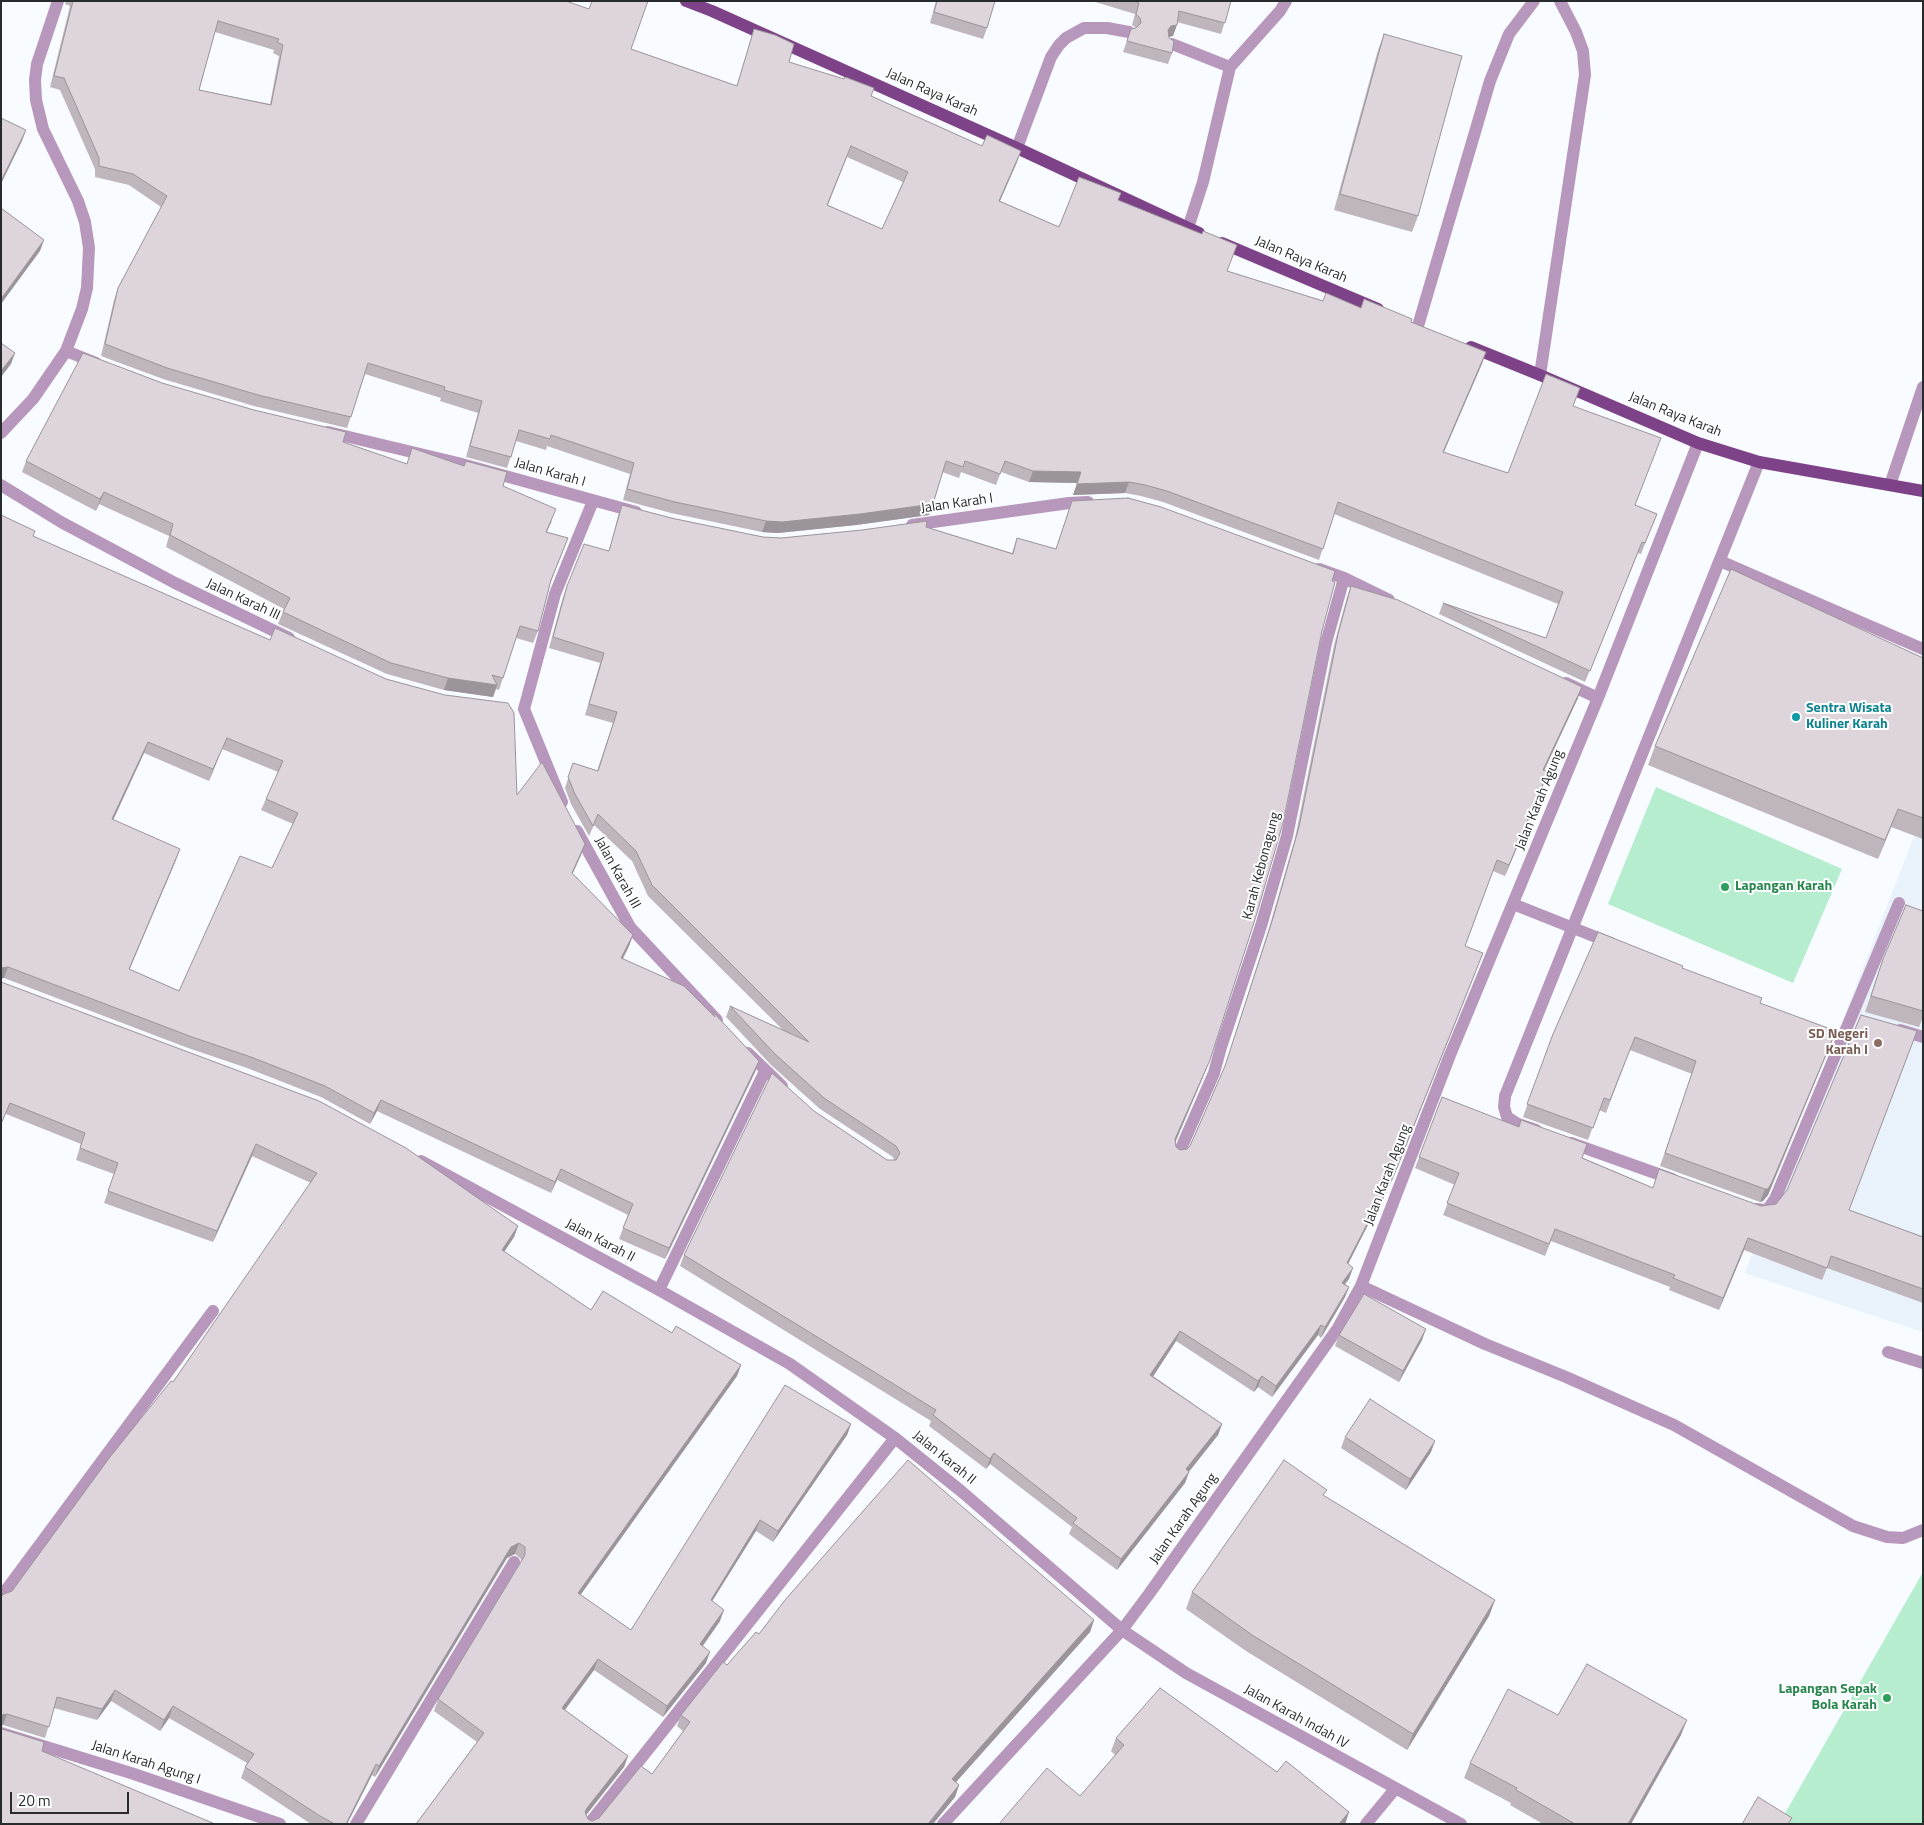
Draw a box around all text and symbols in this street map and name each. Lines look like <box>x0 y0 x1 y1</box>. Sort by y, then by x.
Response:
street label: Jalan Raya Karah <box>884 65 980 121</box>
street label: Jalan Raya Karah <box>1252 233 1350 287</box>
street label: Jalan Raya Karah <box>1626 389 1724 441</box>
street label: Jalan Karah I <box>513 455 587 491</box>
street label: Jalan Karah I <box>920 491 994 517</box>
street label: Jalan Karah III <box>203 576 283 624</box>
place label: Sentra Wisata Kuliner Karah <box>1806 701 1892 734</box>
marker: Sentra Wisata Kuliner Karah <box>1790 711 1802 723</box>
street label: Jalan Karah Agung <box>1512 747 1568 853</box>
street label: Karah Kebonagung <box>1240 810 1284 922</box>
street label: Jalan Karah III <box>590 834 644 912</box>
place label: Lapangan Karah <box>1735 879 1832 895</box>
marker: Lapangan Karah <box>1719 881 1731 893</box>
place label: SD Negeri Karah I <box>1808 1027 1868 1060</box>
marker: SD Negeri Karah I <box>1872 1037 1884 1049</box>
street label: Jalan Karah Agung <box>1361 1122 1415 1228</box>
street label: Jalan Karah II <box>562 1216 638 1266</box>
street label: Jalan Karah II <box>909 1427 979 1489</box>
street label: Jalan Karah Agung <box>1146 1470 1222 1568</box>
street label: Jalan Karah Indah IV <box>1241 1681 1351 1753</box>
place label: Lapangan Sepak Bola Karah <box>1779 1682 1877 1714</box>
marker: Lapangan Sepak Bola Karah <box>1881 1692 1893 1704</box>
street label: Jalan Karah Agung I <box>89 1737 203 1789</box>
scale bar <box>12 1782 131 1814</box>
text: 20 m <box>18 1789 51 1812</box>

